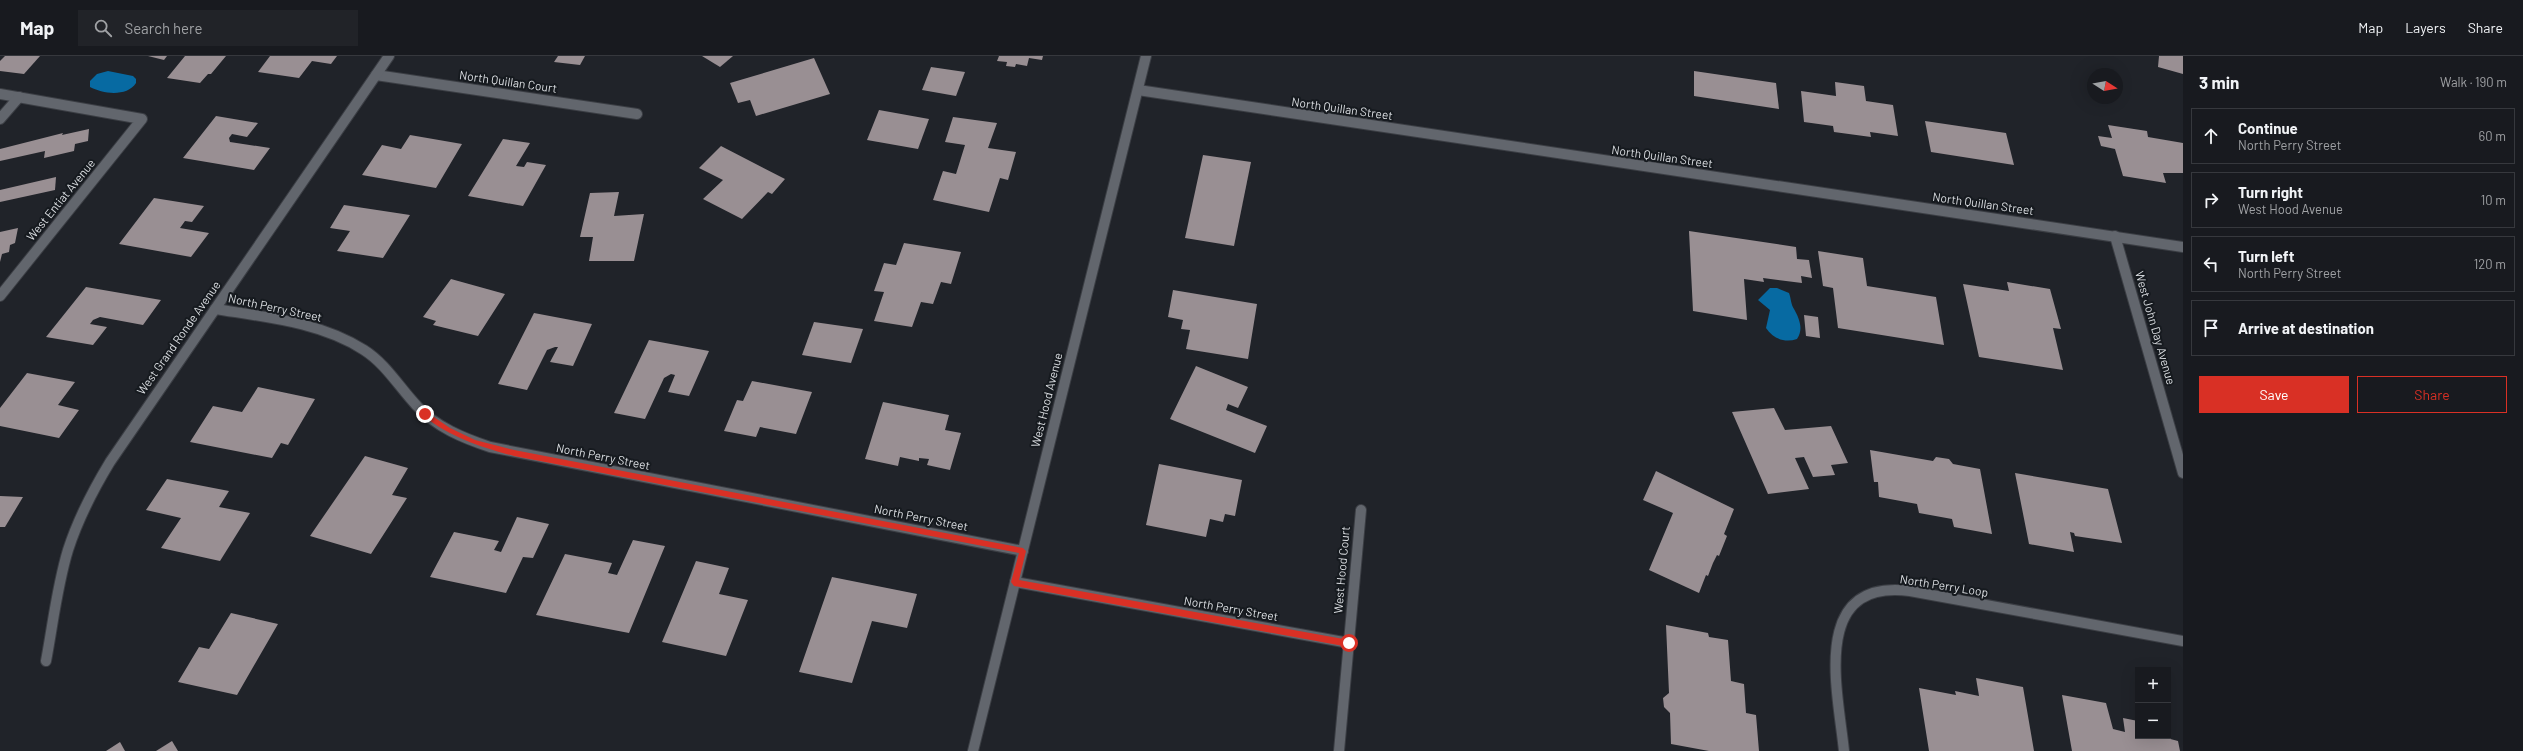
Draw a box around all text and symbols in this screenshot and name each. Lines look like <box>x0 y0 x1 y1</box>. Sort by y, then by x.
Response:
search box <box>78 10 358 46</box>
text: Map <box>20 16 54 39</box>
icon: search <box>92 17 114 39</box>
text: Search here <box>124 19 202 37</box>
text: Map <box>2358 19 2383 36</box>
text: Layers <box>2405 19 2446 36</box>
text: Share <box>2468 19 2503 36</box>
street label: North Quillan Court <box>458 67 558 95</box>
north arrow <box>2087 68 2123 104</box>
text: 3 min <box>2199 72 2239 92</box>
text: Walk · 190 m <box>2440 74 2507 90</box>
street label: North Quillan Street <box>1291 94 1394 122</box>
text: Continue <box>2238 119 2298 137</box>
icon: ahead <box>2200 125 2222 147</box>
text: 60 m <box>2479 128 2506 144</box>
text: North Perry Street <box>2238 137 2341 153</box>
street label: North Quillan Street <box>1611 142 1714 170</box>
street label: West Entiat Avenue <box>23 156 97 243</box>
text: Turn right <box>2238 183 2303 201</box>
street label: North Quillan Street <box>1932 189 2035 217</box>
icon: right <box>2200 189 2222 211</box>
text: 10 m <box>2481 192 2506 208</box>
text: West Hood Avenue <box>2238 201 2343 217</box>
text: Turn left <box>2238 247 2294 265</box>
icon: left <box>2200 253 2222 275</box>
text: 120 m <box>2474 256 2506 272</box>
text: North Perry Street <box>2238 265 2341 281</box>
street label: West John Day Avenue <box>2133 270 2179 386</box>
street label: West Grand Ronde Avenue <box>134 278 223 397</box>
street label: North Perry Street <box>227 290 323 324</box>
icon: arrive <box>2200 317 2222 339</box>
text: Arrive at destination <box>2238 319 2374 337</box>
street label: West Hood Avenue <box>1028 351 1065 448</box>
button: Save <box>2199 376 2349 413</box>
button: Share <box>2357 376 2507 413</box>
route end <box>416 405 434 423</box>
street label: North Perry Street <box>555 440 651 472</box>
street label: North Perry Street <box>873 501 969 533</box>
street label: West Hood Court <box>1330 526 1352 614</box>
street label: North Perry Loop <box>1899 571 1989 599</box>
street label: North Perry Street <box>1183 593 1279 623</box>
route start <box>1340 634 1358 652</box>
map controls <box>2135 667 2171 739</box>
button: + <box>2135 667 2171 703</box>
button: − <box>2135 703 2171 739</box>

